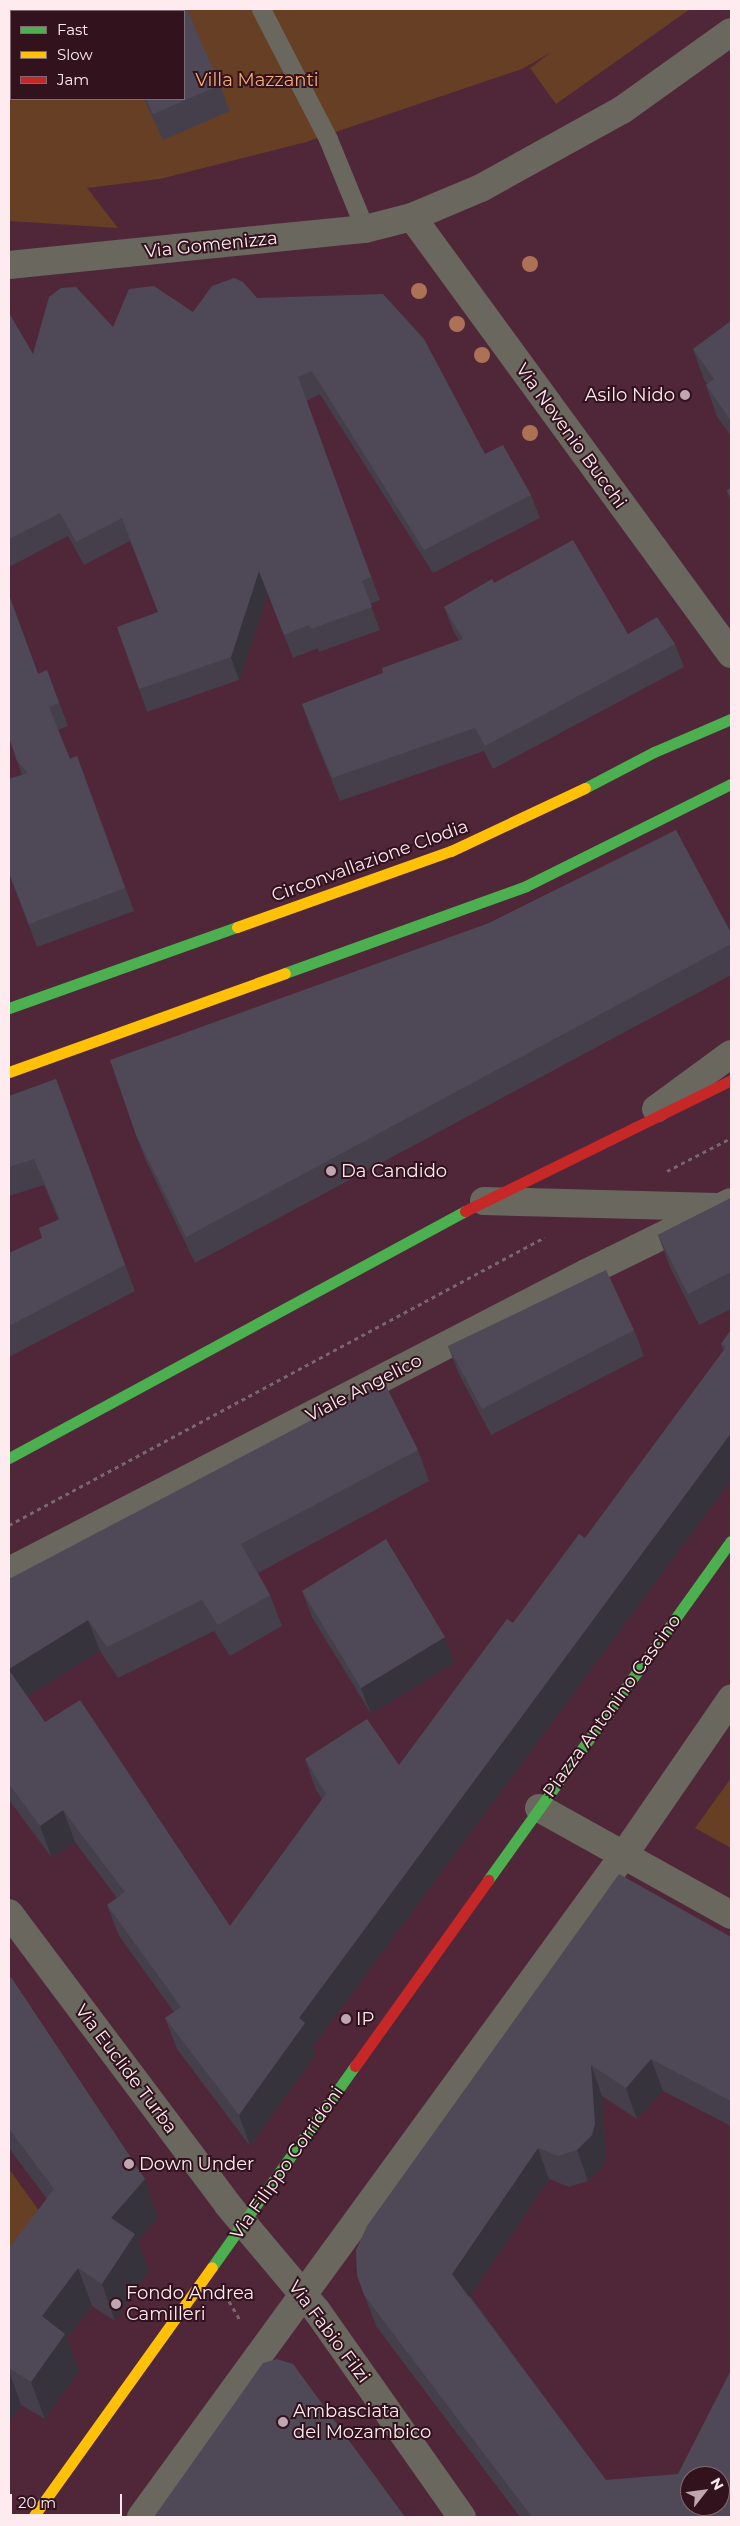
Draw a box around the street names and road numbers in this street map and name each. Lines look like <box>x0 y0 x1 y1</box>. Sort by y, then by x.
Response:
street label: Via Gomenizza <box>143 227 279 263</box>
street label: Via Novenio Bucchi <box>511 359 631 513</box>
street label: Circonvallazione Clodia <box>269 815 471 907</box>
street label: Viale Angelico <box>302 1349 426 1427</box>
street label: Piazza Antonino Cascino <box>538 1610 686 1802</box>
street label: Via Euclide Turba <box>70 2000 182 2138</box>
street label: Via Filippo Corridoni <box>226 2082 348 2244</box>
street label: Via Fabio Filzi <box>284 2277 374 2387</box>

